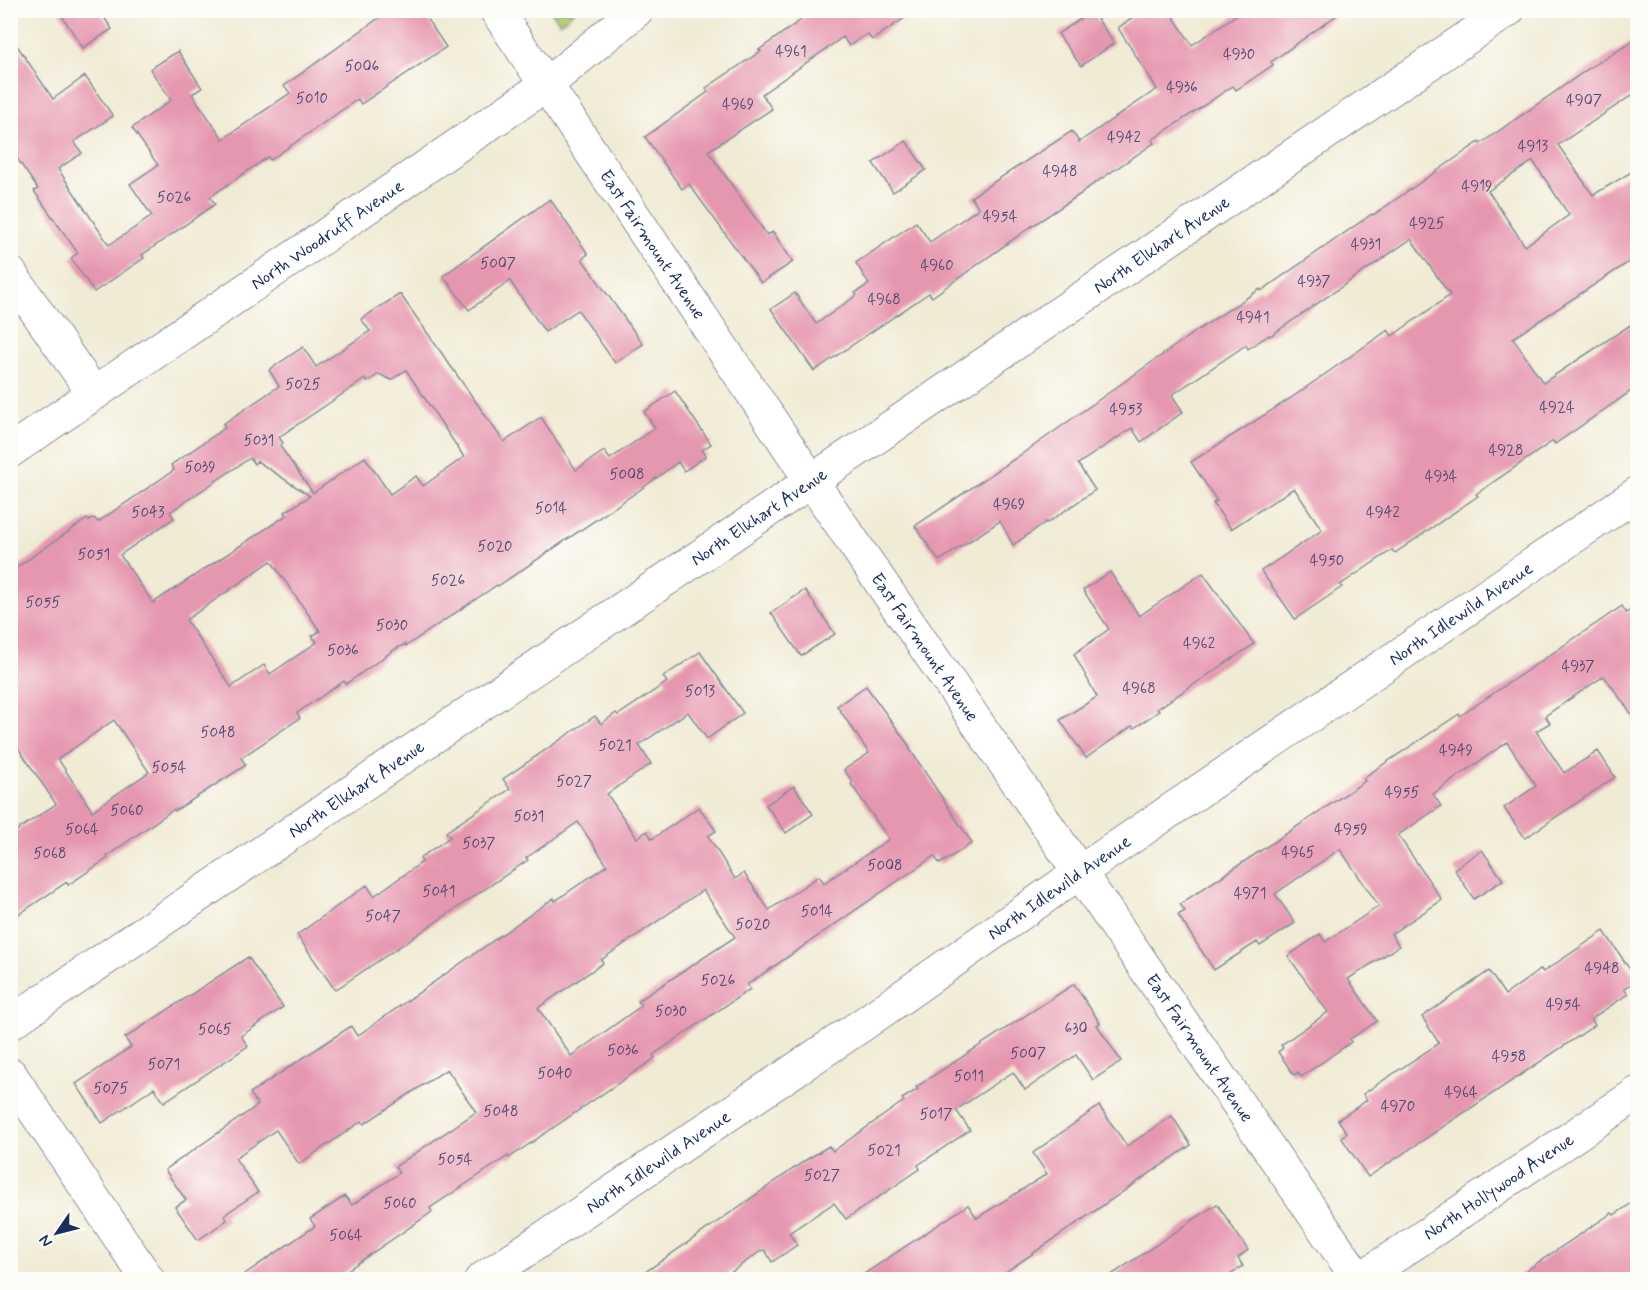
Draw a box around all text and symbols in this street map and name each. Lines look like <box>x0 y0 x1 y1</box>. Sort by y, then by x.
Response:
house number: 4961 <box>775 42 807 62</box>
house number: 4930 <box>1223 45 1255 65</box>
house number: 5006 <box>345 57 379 77</box>
house number: 4936 <box>1166 78 1198 98</box>
house number: 5010 <box>296 89 328 109</box>
house number: 4907 <box>1566 91 1602 111</box>
house number: 4969 <box>722 95 754 115</box>
house number: 4942 <box>1107 128 1141 148</box>
house number: 4913 <box>1518 137 1548 157</box>
house number: 4948 <box>1043 162 1077 182</box>
street label: East Fairmount Avenue <box>593 165 711 324</box>
street label: North Woodruff Avenue <box>246 174 409 296</box>
house number: 4919 <box>1462 177 1492 197</box>
house number: 5026 <box>157 188 191 208</box>
street label: North Elkhart Avenue <box>1089 190 1235 300</box>
house number: 4954 <box>983 207 1018 227</box>
house number: 4925 <box>1409 214 1445 234</box>
house number: 4931 <box>1351 235 1381 255</box>
house number: 5007 <box>480 254 516 274</box>
house number: 4960 <box>920 256 954 276</box>
house number: 4937 <box>1298 272 1330 292</box>
house number: 4968 <box>867 290 901 310</box>
house number: 4941 <box>1236 308 1270 328</box>
house number: 5025 <box>285 375 321 395</box>
house number: 4924 <box>1539 398 1575 418</box>
house number: 4953 <box>1110 400 1143 420</box>
house number: 5031 <box>244 431 274 451</box>
house number: 4928 <box>1488 441 1524 461</box>
house number: 5039 <box>184 458 216 478</box>
street label: North Elkhart Avenue <box>686 463 832 572</box>
house number: 5008 <box>609 465 645 485</box>
house number: 4934 <box>1425 467 1458 487</box>
house number: 4969 <box>993 495 1025 515</box>
house number: 5014 <box>535 499 567 519</box>
house number: 5043 <box>131 503 165 523</box>
house number: 4942 <box>1366 503 1400 523</box>
house number: 5020 <box>478 537 512 557</box>
house number: 5051 <box>78 545 110 565</box>
house number: 4950 <box>1310 551 1344 571</box>
street label: North Idlewild Avenue <box>1384 557 1538 672</box>
street label: East Fairmount Avenue <box>865 568 984 727</box>
house number: 5026 <box>431 571 465 591</box>
house number: 5055 <box>26 593 60 613</box>
house number: 5030 <box>376 616 408 636</box>
house number: 4962 <box>1183 634 1215 654</box>
house number: 5036 <box>327 641 359 661</box>
house number: 4937 <box>1562 657 1594 677</box>
house number: 4968 <box>1122 679 1156 699</box>
house number: 5013 <box>685 682 715 702</box>
house number: 5048 <box>201 723 235 743</box>
street label: North Elkhart Avenue <box>284 735 430 844</box>
house number: 5021 <box>598 736 632 756</box>
house number: 4949 <box>1439 741 1473 761</box>
house number: 5054 <box>152 758 187 778</box>
house number: 5027 <box>556 772 592 792</box>
house number: 4955 <box>1384 783 1420 803</box>
house number: 5060 <box>110 801 144 821</box>
house number: 5031 <box>514 807 544 827</box>
house number: 5064 <box>65 820 99 840</box>
house number: 4959 <box>1334 820 1368 840</box>
street label: North Idlewild Avenue <box>983 830 1136 946</box>
house number: 5037 <box>463 834 495 854</box>
house number: 4965 <box>1281 843 1315 863</box>
house number: 5068 <box>33 844 67 864</box>
house number: 5008 <box>867 856 903 876</box>
house number: 5041 <box>422 882 456 902</box>
house number: 4971 <box>1234 884 1266 904</box>
house number: 5014 <box>801 902 833 922</box>
house number: 5047 <box>365 907 401 927</box>
house number: 5020 <box>736 915 770 935</box>
house number: 4948 <box>1585 959 1619 979</box>
street label: East Fairmount Avenue <box>1140 969 1258 1127</box>
house number: 5026 <box>701 971 735 991</box>
house number: 4954 <box>1546 995 1581 1015</box>
house number: 5030 <box>655 1002 687 1022</box>
house number: 630 <box>1064 1019 1088 1039</box>
house number: 5065 <box>198 1020 232 1040</box>
house number: 5036 <box>607 1041 639 1061</box>
house number: 5007 <box>1010 1044 1046 1064</box>
house number: 4958 <box>1492 1047 1526 1067</box>
house number: 5071 <box>148 1055 180 1075</box>
house number: 5040 <box>538 1064 572 1084</box>
house number: 5011 <box>954 1067 984 1087</box>
house number: 5075 <box>94 1079 128 1099</box>
house number: 4964 <box>1444 1083 1478 1103</box>
house number: 4970 <box>1381 1097 1415 1117</box>
house number: 5048 <box>484 1102 518 1122</box>
street label: North Idlewild Avenue <box>581 1105 736 1219</box>
house number: 5017 <box>920 1105 952 1125</box>
street label: North Hollywood Avenue <box>1419 1128 1579 1246</box>
house number: 5021 <box>867 1141 901 1161</box>
house number: 5054 <box>438 1150 473 1170</box>
house number: 5027 <box>804 1166 840 1186</box>
house number: 5060 <box>383 1194 417 1214</box>
north arrow <box>27 1203 87 1263</box>
house number: 5064 <box>329 1226 363 1246</box>
text: N <box>34 1230 58 1251</box>

